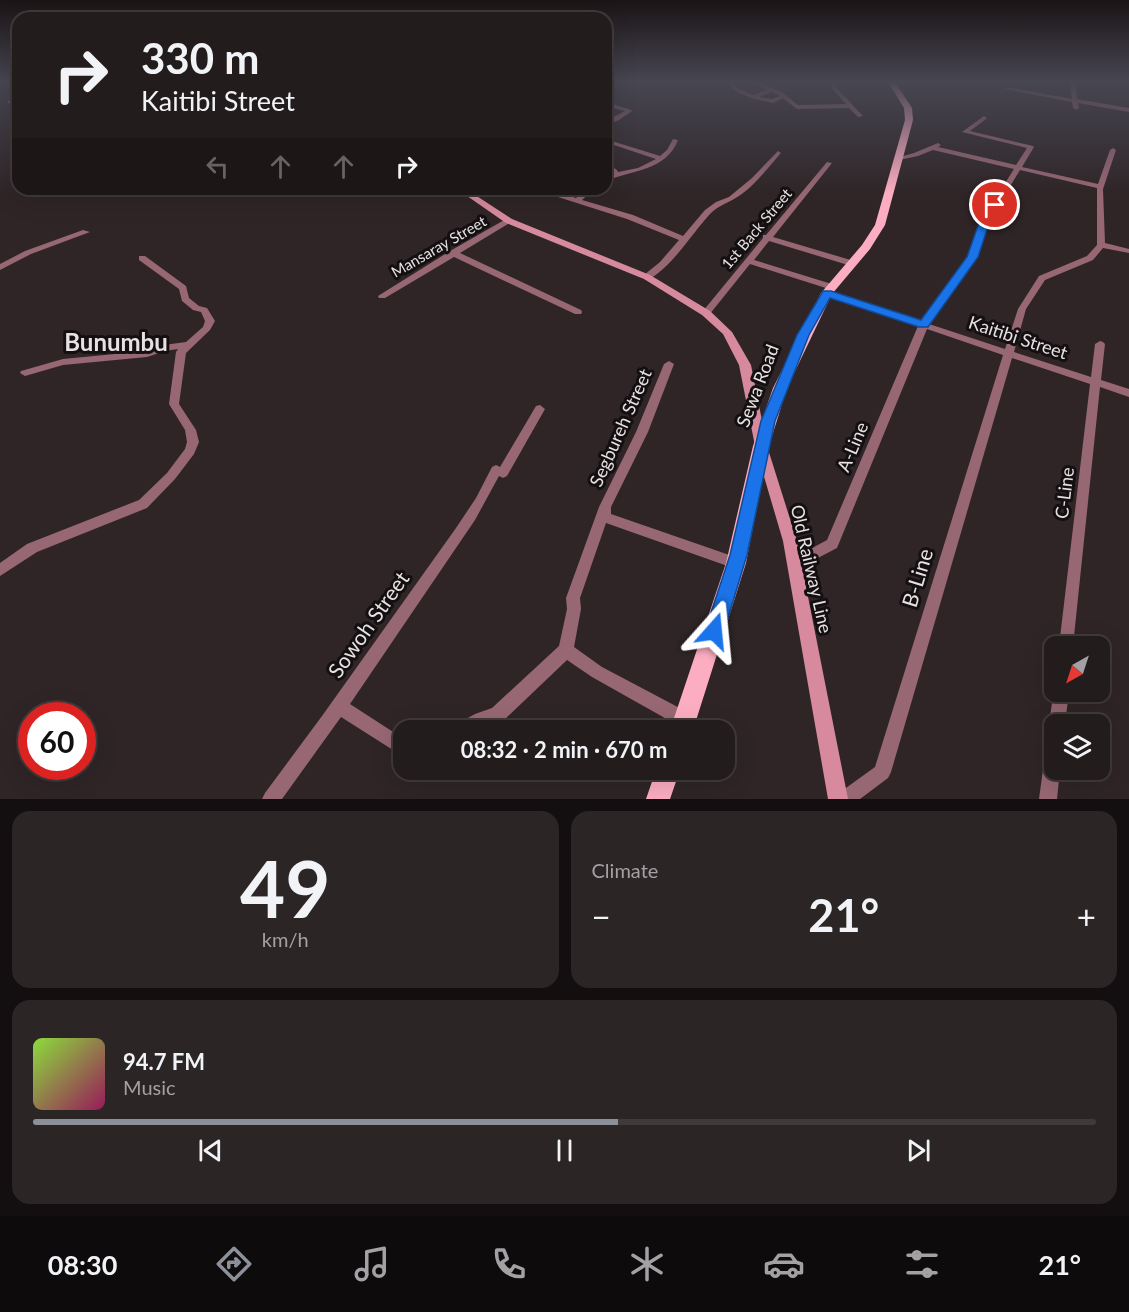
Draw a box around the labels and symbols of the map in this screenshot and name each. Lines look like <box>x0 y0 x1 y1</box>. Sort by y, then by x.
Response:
pin <box>969 179 1020 230</box>
street label: 1st Back Street <box>717 184 796 272</box>
street label: Mansaray Street <box>388 211 490 281</box>
street label: Kaitibi Street <box>966 311 1071 364</box>
district label: Bunumbu <box>64 327 168 356</box>
street label: Sewa Road <box>731 341 783 430</box>
street label: Segbureh Street <box>584 365 656 490</box>
street label: A-Line <box>832 418 872 475</box>
street label: C-Line <box>1050 466 1078 520</box>
street label: Old Railway Line <box>787 502 837 635</box>
street label: B-Line <box>896 545 937 610</box>
street label: Sowoh Street <box>322 566 414 682</box>
position arrow <box>682 599 746 663</box>
north arrow <box>1044 636 1110 702</box>
speed limit sign: 60 <box>18 702 96 780</box>

